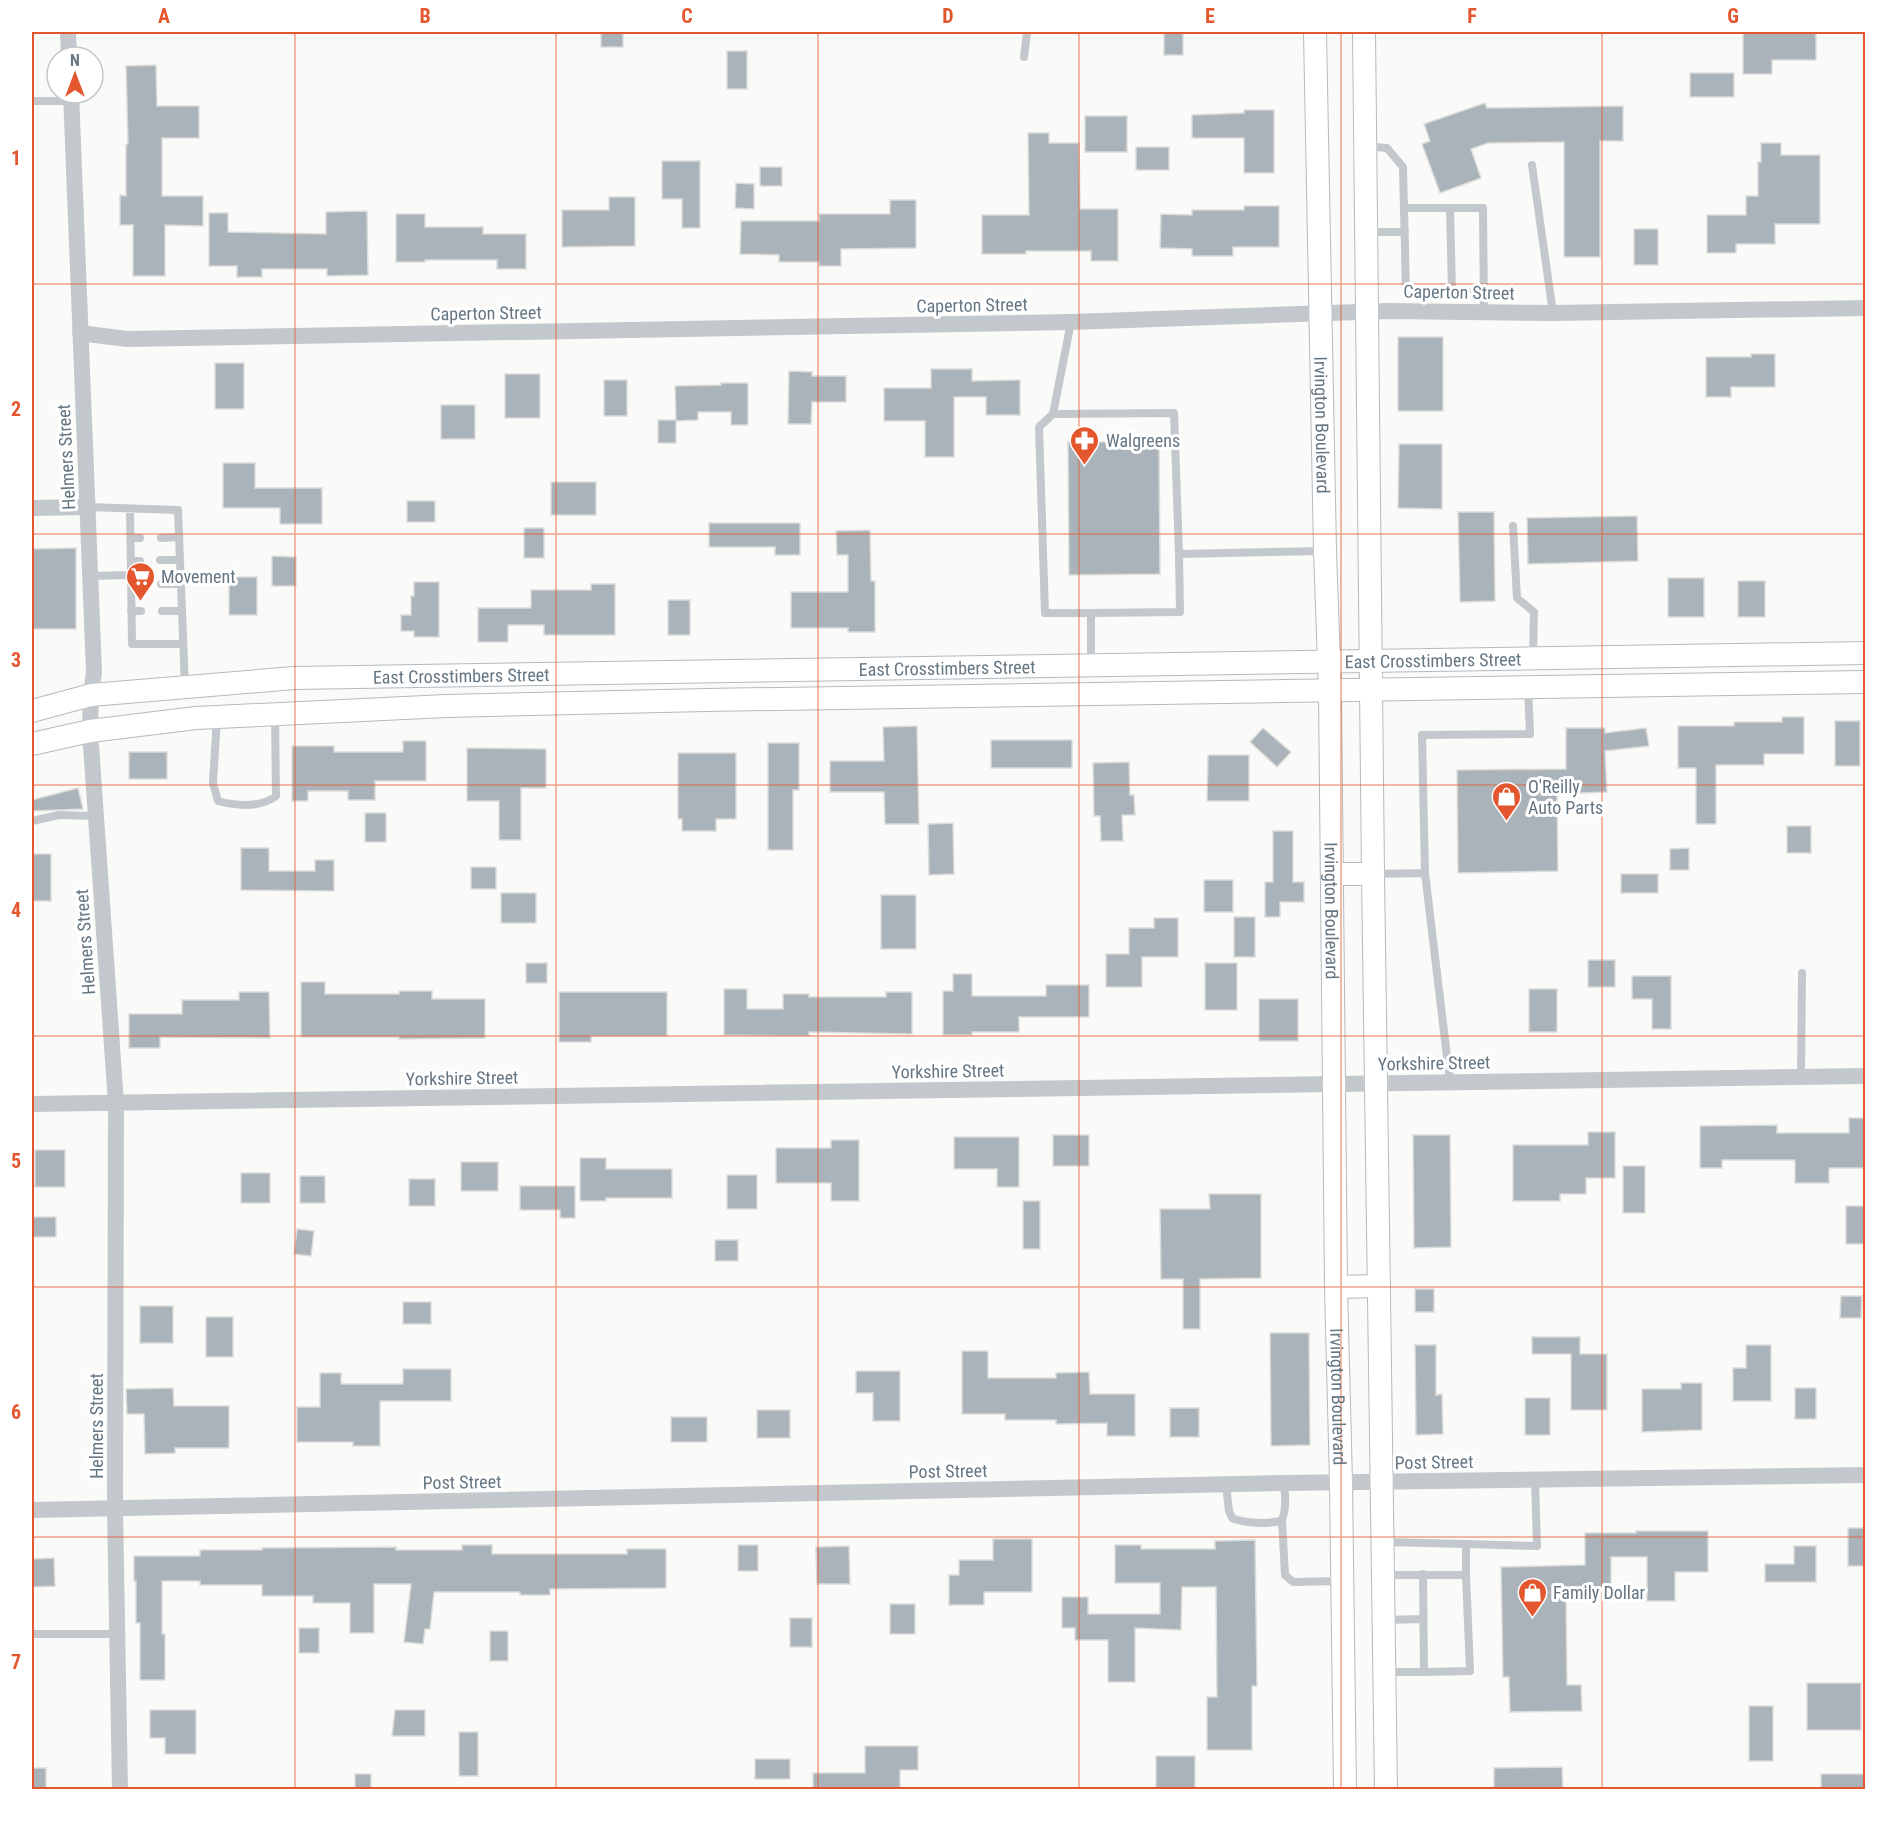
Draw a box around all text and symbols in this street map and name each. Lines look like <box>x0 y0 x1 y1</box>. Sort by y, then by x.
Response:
text: A <box>158 4 170 28</box>
text: B <box>419 4 431 28</box>
text: C <box>681 4 693 28</box>
text: D <box>942 4 954 28</box>
text: E <box>1205 4 1215 28</box>
text: F <box>1467 4 1477 28</box>
text: G <box>1727 4 1739 28</box>
north arrow <box>45 45 105 105</box>
text: N <box>70 51 80 70</box>
text: 1 <box>11 146 21 170</box>
street label: Caperton Street <box>1403 281 1515 303</box>
street label: Caperton Street <box>916 294 1028 316</box>
street label: Caperton Street <box>430 302 542 324</box>
street label: Irvington Boulevard <box>1311 356 1334 494</box>
text: 2 <box>11 397 21 421</box>
street label: Helmers Street <box>53 404 79 510</box>
pharmacy icon: Walgreens <box>1069 424 1101 466</box>
place label: Walgreens <box>1106 430 1180 451</box>
supermarket icon: Movement <box>124 560 156 602</box>
place label: Movement <box>161 566 236 587</box>
text: 3 <box>11 648 21 672</box>
street label: East Crosstimbers Street <box>1345 648 1522 672</box>
street label: East Crosstimbers Street <box>859 656 1036 680</box>
street label: East Crosstimbers Street <box>373 663 550 687</box>
place label: O'Reilly Auto Parts <box>1528 776 1603 818</box>
shop icon: O'Reilly Auto Parts <box>1491 780 1523 822</box>
street label: Irvington Boulevard <box>1321 842 1343 979</box>
street label: Helmers Street <box>71 889 99 995</box>
text: 4 <box>11 898 21 922</box>
street label: Yorkshire Street <box>1378 1052 1490 1074</box>
street label: Yorkshire Street <box>892 1060 1004 1082</box>
street label: Yorkshire Street <box>406 1067 518 1089</box>
text: 5 <box>11 1149 21 1173</box>
street label: Irvington Boulevard <box>1327 1328 1351 1466</box>
street label: Helmers Street <box>86 1373 107 1479</box>
text: 6 <box>11 1400 21 1424</box>
street label: Post Street <box>1394 1451 1474 1473</box>
street label: Post Street <box>908 1460 988 1482</box>
street label: Post Street <box>422 1471 502 1493</box>
shop icon: Family Dollar <box>1516 1576 1548 1618</box>
place label: Family Dollar <box>1553 1582 1646 1603</box>
text: 7 <box>11 1650 21 1674</box>

